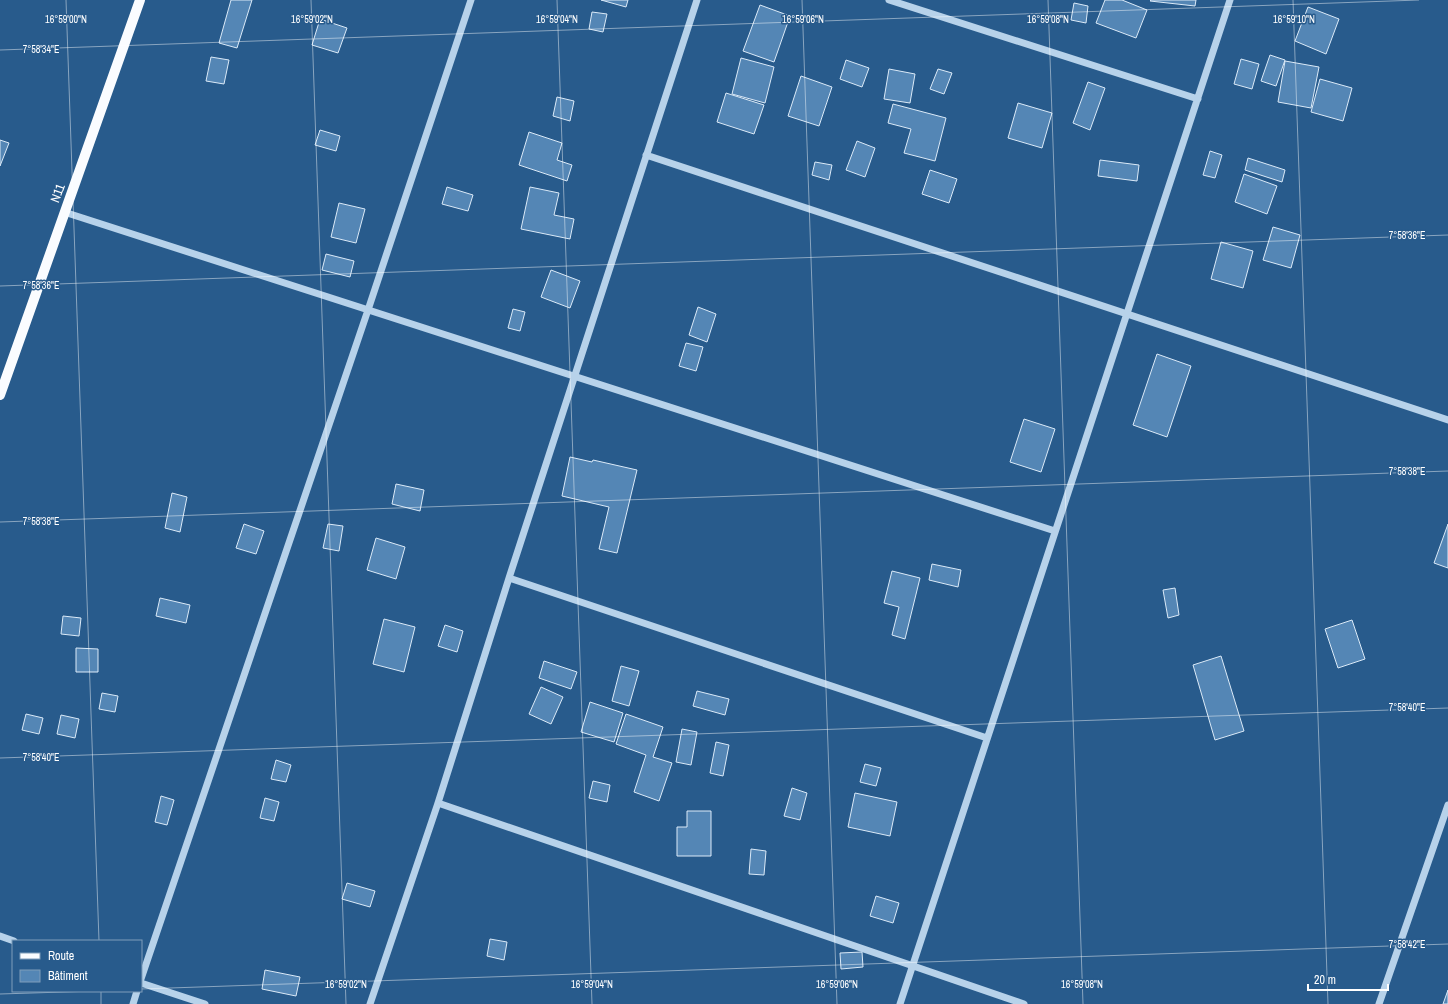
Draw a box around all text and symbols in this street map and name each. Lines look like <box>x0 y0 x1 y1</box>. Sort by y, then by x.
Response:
text: 16°59'00"N <box>45 13 87 26</box>
text: 16°59'02"N <box>291 13 333 26</box>
text: 16°59'04"N <box>536 13 578 26</box>
text: 16°59'06"N <box>782 13 824 26</box>
text: 16°59'08"N <box>1027 13 1069 26</box>
text: 16°59'10"N <box>1273 13 1315 26</box>
text: 7°58'34"E <box>23 43 59 56</box>
street label: N11 <box>46 181 69 205</box>
text: 7°58'36"E <box>1389 229 1425 242</box>
text: 7°58'36"E <box>23 279 59 292</box>
text: 7°58'38"E <box>1389 465 1425 478</box>
text: 7°58'38"E <box>23 515 59 528</box>
text: 7°58'40"E <box>1389 701 1425 714</box>
text: 7°58'40"E <box>23 751 59 764</box>
text: 7°58'42"E <box>1389 938 1425 951</box>
legend <box>12 940 142 992</box>
text: Route <box>48 948 74 964</box>
scale bar <box>1308 966 1388 992</box>
text: Bâtiment <box>48 968 88 984</box>
text: 20 m <box>1314 972 1336 988</box>
text: 16°59'02"N <box>325 978 367 991</box>
text: 16°59'04"N <box>571 978 613 991</box>
text: 16°59'06"N <box>816 978 858 991</box>
text: 16°59'08"N <box>1061 978 1103 991</box>

